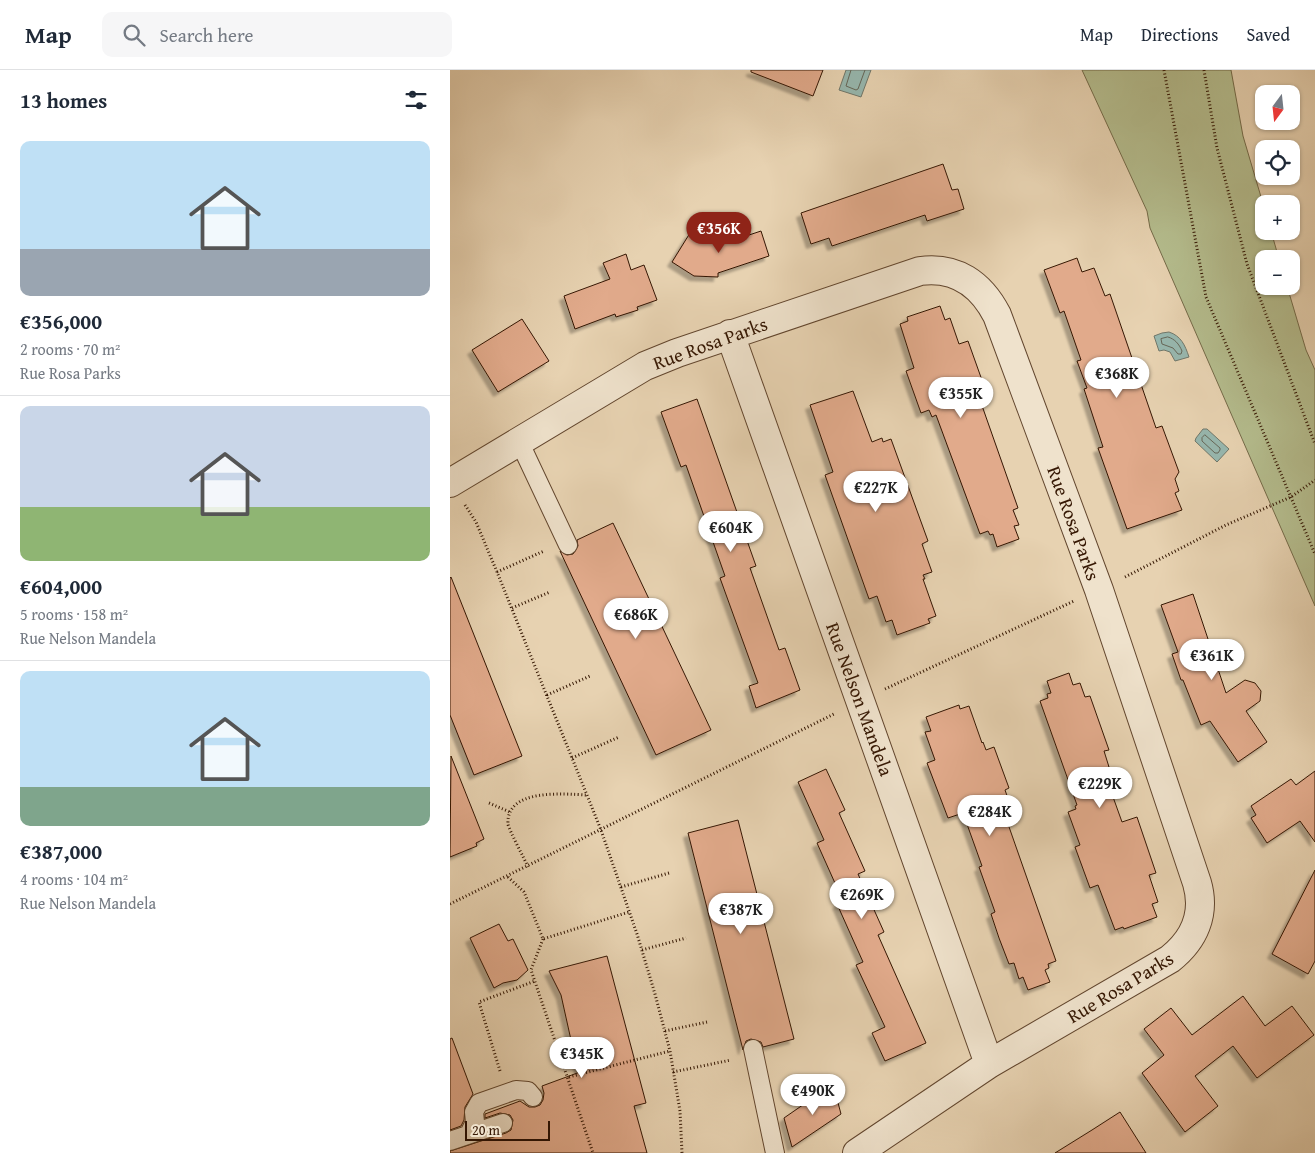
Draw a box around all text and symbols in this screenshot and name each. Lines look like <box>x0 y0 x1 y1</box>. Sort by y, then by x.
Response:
search box <box>102 12 452 57</box>
text: Map <box>25 17 72 52</box>
icon: search <box>120 21 148 49</box>
text: Search here <box>160 21 253 49</box>
text: Map <box>1080 21 1113 48</box>
text: Directions <box>1141 21 1218 48</box>
text: Saved <box>1246 21 1290 48</box>
text: 13 homes <box>20 85 107 116</box>
north arrow <box>1255 85 1300 130</box>
map controls <box>1255 85 1300 295</box>
icon: filters <box>402 86 430 114</box>
button: locate <box>1255 140 1300 185</box>
icon: home <box>180 173 270 263</box>
button: + <box>1255 195 1300 240</box>
pin: €356K <box>684 212 754 254</box>
text: €356K <box>697 216 741 240</box>
button: − <box>1255 250 1300 295</box>
text: €356,000 <box>20 306 102 337</box>
street label: Rue Rosa Parks <box>649 309 771 377</box>
text: 2 rooms · 70 m² <box>20 337 120 361</box>
pin: €368K <box>1082 356 1152 399</box>
text: Rue Rosa Parks <box>20 361 121 385</box>
text: €368K <box>1095 361 1139 385</box>
pin: €355K <box>926 376 996 419</box>
text: €355K <box>939 381 983 405</box>
icon: home <box>180 439 270 529</box>
street label: Rue Rosa Parks <box>1040 462 1108 584</box>
pin: €227K <box>841 470 911 513</box>
text: €227K <box>854 475 898 499</box>
pin: €604K <box>696 510 766 553</box>
text: €604K <box>709 515 753 539</box>
text: €604,000 <box>20 571 102 602</box>
pin: €686K <box>601 598 671 640</box>
text: 5 rooms · 158 m² <box>20 602 128 626</box>
text: €686K <box>614 602 658 626</box>
street label: Rue Nelson Mandela <box>819 618 901 780</box>
text: Rue Nelson Mandela <box>20 626 156 650</box>
pin: €361K <box>1177 638 1247 681</box>
text: €361K <box>1190 643 1234 667</box>
icon: home <box>180 704 270 794</box>
pin: €229K <box>1065 766 1135 809</box>
text: €229K <box>1078 771 1122 795</box>
pin: €284K <box>955 794 1025 837</box>
text: €284K <box>968 799 1012 823</box>
text: €387,000 <box>20 836 102 867</box>
text: 4 rooms · 104 m² <box>20 867 128 891</box>
pin: €269K <box>827 878 897 920</box>
text: €269K <box>840 882 884 906</box>
text: Rue Nelson Mandela <box>20 891 156 915</box>
pin: €387K <box>706 892 776 935</box>
text: €387K <box>719 897 763 921</box>
street label: Rue Rosa Parks <box>1061 944 1179 1030</box>
pin: €345K <box>547 1036 617 1079</box>
text: €345K <box>560 1041 604 1065</box>
pin: €490K <box>778 1074 848 1116</box>
text: €490K <box>791 1078 835 1102</box>
scale bar <box>465 1118 550 1141</box>
text: 20 m <box>472 1120 500 1140</box>

